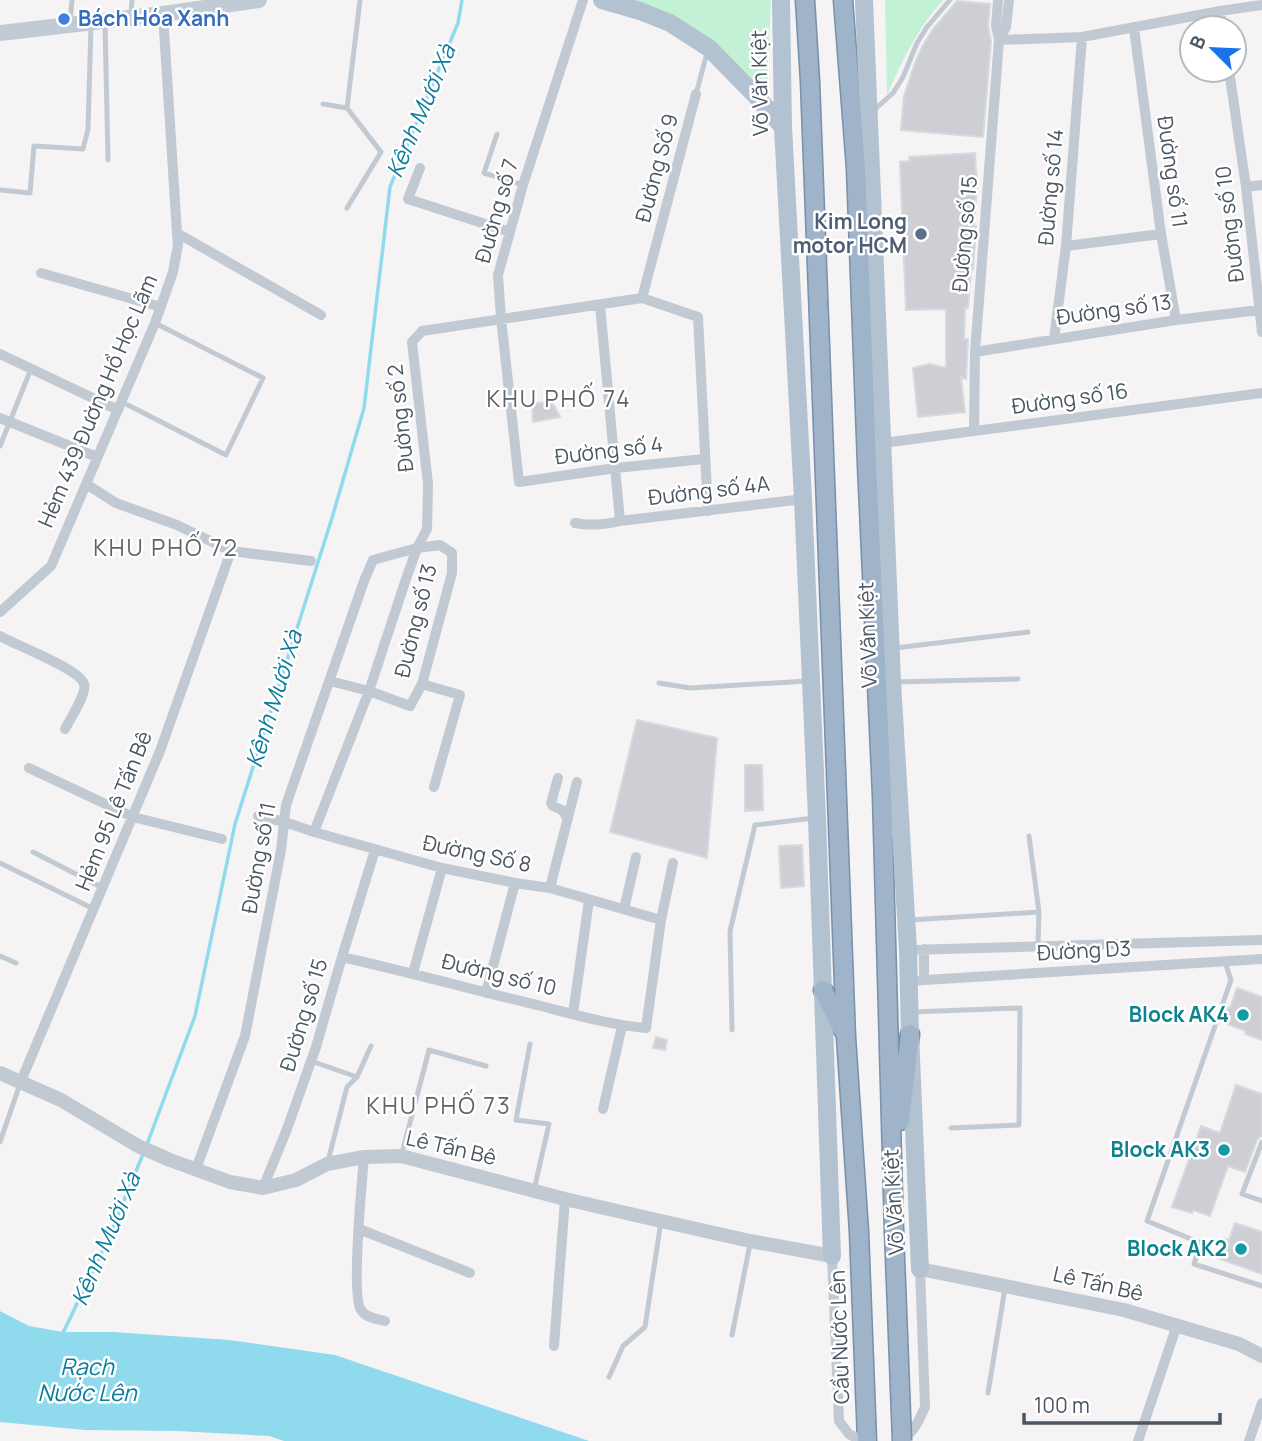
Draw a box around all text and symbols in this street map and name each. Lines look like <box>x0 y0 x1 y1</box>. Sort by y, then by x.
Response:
place label: Bách Hóa Xanh <box>78 4 229 32</box>
marker: Bách Hóa Xanh <box>56 11 72 27</box>
north arrow <box>1178 14 1248 84</box>
street label: Võ Văn Kiệt <box>744 30 774 136</box>
text: B <box>1183 31 1212 53</box>
water label: Kênh Mười Xà <box>378 38 463 182</box>
street label: Đường Số 9 <box>628 111 684 225</box>
street label: Đường số 11 <box>1151 114 1195 229</box>
street label: Đường số 14 <box>1031 128 1069 246</box>
street label: Đường số 7 <box>468 156 524 266</box>
street label: Đường số 10 <box>1208 164 1250 284</box>
street label: Đường số 15 <box>945 175 983 293</box>
place label: Kim Long motor HCM <box>793 207 907 259</box>
marker: Kim Long motor HCM <box>913 226 929 242</box>
street label: Hẻm 439 Đường Hồ Học Lãm <box>31 270 163 531</box>
street label: Đường số 13 <box>1055 287 1173 331</box>
street label: Đường số 2 <box>380 363 420 473</box>
street label: Đường số 16 <box>1010 376 1130 420</box>
district label: KHU PHỐ 74 <box>486 382 632 414</box>
street label: Đường số 4 <box>553 430 664 471</box>
street label: Đường số 4A <box>647 469 771 511</box>
district label: KHU PHỐ 72 <box>93 531 239 563</box>
street label: Đường số 13 <box>387 561 443 680</box>
street label: Võ Văn Kiệt <box>851 582 883 689</box>
water label: Kênh Mười Xà <box>237 625 309 771</box>
street label: Hẻm 95 Lê Tấn Bê <box>68 727 158 895</box>
street label: Đường số 11 <box>234 800 282 916</box>
street label: Đường Số 8 <box>420 828 534 878</box>
street label: Đường D3 <box>1036 934 1132 966</box>
street label: Đường số 10 <box>439 946 559 1002</box>
street label: Đường số 15 <box>273 955 333 1074</box>
place label: Block AK4 <box>1129 1000 1229 1028</box>
marker: Block AK4 <box>1235 1007 1251 1023</box>
district label: KHU PHỐ 73 <box>366 1089 512 1121</box>
street label: Lê Tấn Bê <box>403 1123 499 1171</box>
place label: Block AK3 <box>1110 1135 1210 1163</box>
marker: Block AK3 <box>1216 1142 1232 1158</box>
street label: Võ Văn Kiệt <box>876 1148 910 1256</box>
water label: Kênh Mười Xà <box>63 1166 148 1310</box>
place label: Block AK2 <box>1127 1234 1227 1262</box>
marker: Block AK2 <box>1233 1241 1249 1257</box>
street label: Lê Tấn Bê <box>1050 1259 1146 1307</box>
street label: Cầu Nước Lên <box>823 1270 855 1404</box>
water label: Rạch Nước Lên <box>37 1350 138 1408</box>
scale bar <box>1024 1382 1220 1426</box>
text: 100 m <box>1034 1391 1090 1419</box>

